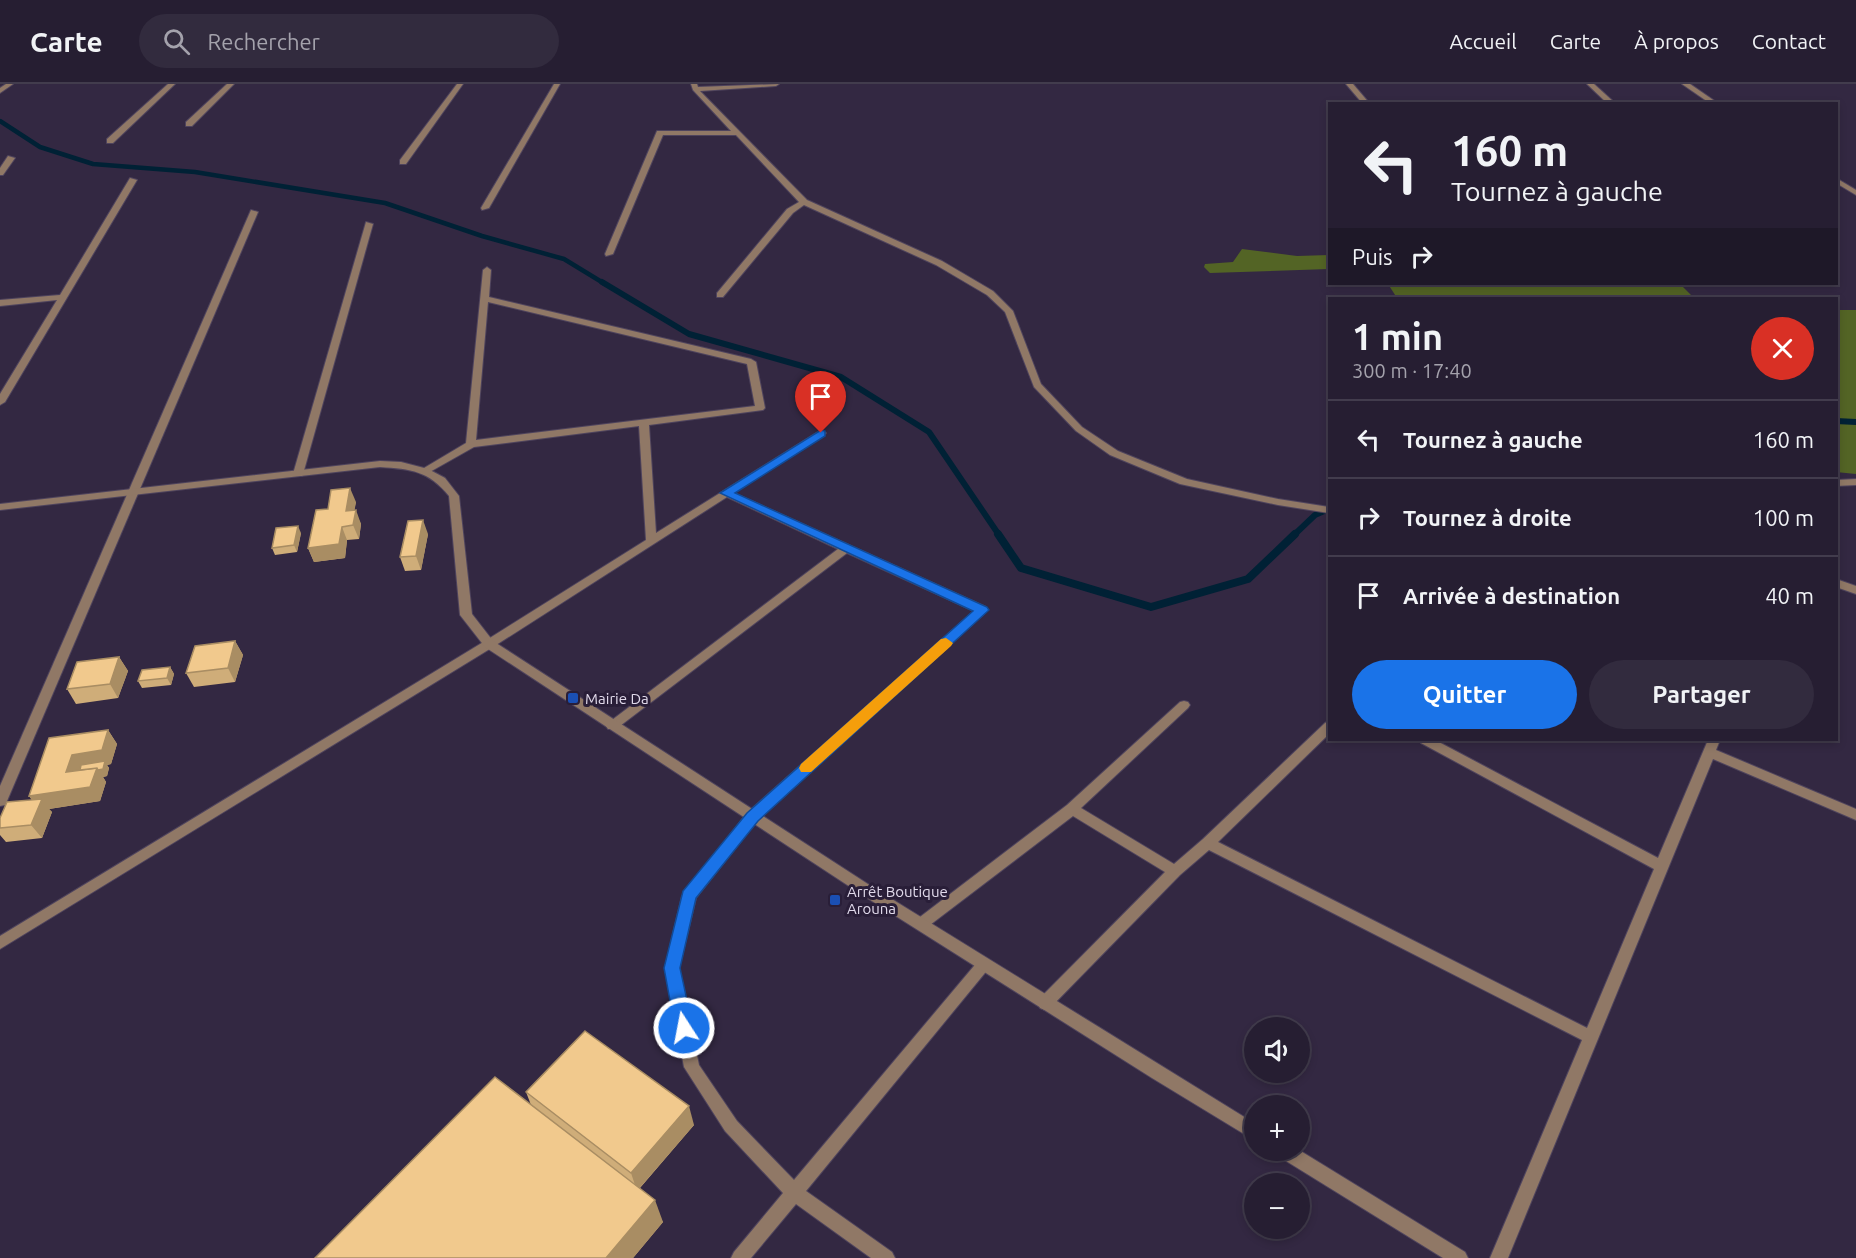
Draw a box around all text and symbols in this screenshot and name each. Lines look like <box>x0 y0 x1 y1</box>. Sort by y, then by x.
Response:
search box <box>139 14 559 68</box>
icon: search <box>160 25 193 58</box>
text: Carte <box>30 26 103 57</box>
text: Rechercher <box>208 29 320 54</box>
text: Accueil <box>1449 29 1517 53</box>
text: Carte <box>1550 29 1601 53</box>
text: À propos <box>1634 29 1719 53</box>
text: Contact <box>1752 29 1826 53</box>
icon: left <box>1352 126 1430 204</box>
text: 160 m <box>1451 127 1568 174</box>
text: Tournez à gauche <box>1451 176 1663 206</box>
icon: right <box>1405 240 1438 273</box>
text: Puis <box>1352 244 1393 269</box>
text: 1 min <box>1352 316 1443 357</box>
button: close <box>1751 317 1814 380</box>
text: 300 m · 17:40 <box>1352 359 1472 382</box>
pin <box>795 371 846 433</box>
icon: arrive <box>804 380 837 413</box>
icon: left <box>1352 423 1385 456</box>
text: Tournez à gauche <box>1403 427 1583 452</box>
text: 160 m <box>1753 427 1814 452</box>
icon: right <box>1352 501 1385 534</box>
text: Tournez à droite <box>1403 505 1572 530</box>
text: 100 m <box>1753 505 1814 530</box>
icon: arrive <box>1352 579 1385 612</box>
text: Arrivée à destination <box>1403 583 1620 608</box>
text: 40 m <box>1765 583 1814 608</box>
button: Quitter <box>1352 660 1577 729</box>
button: Partager <box>1589 660 1814 729</box>
place label: Mairie Da <box>585 690 649 707</box>
marker: Mairie Da <box>566 691 580 705</box>
place label: Arrêt Boutique Arouna <box>847 883 948 917</box>
marker: Arrêt Boutique Arouna <box>828 893 842 907</box>
position arrow <box>652 996 716 1060</box>
map controls <box>1244 1017 1310 1239</box>
button: sound <box>1244 1017 1310 1083</box>
button: + <box>1244 1095 1310 1161</box>
button: − <box>1244 1173 1310 1239</box>

